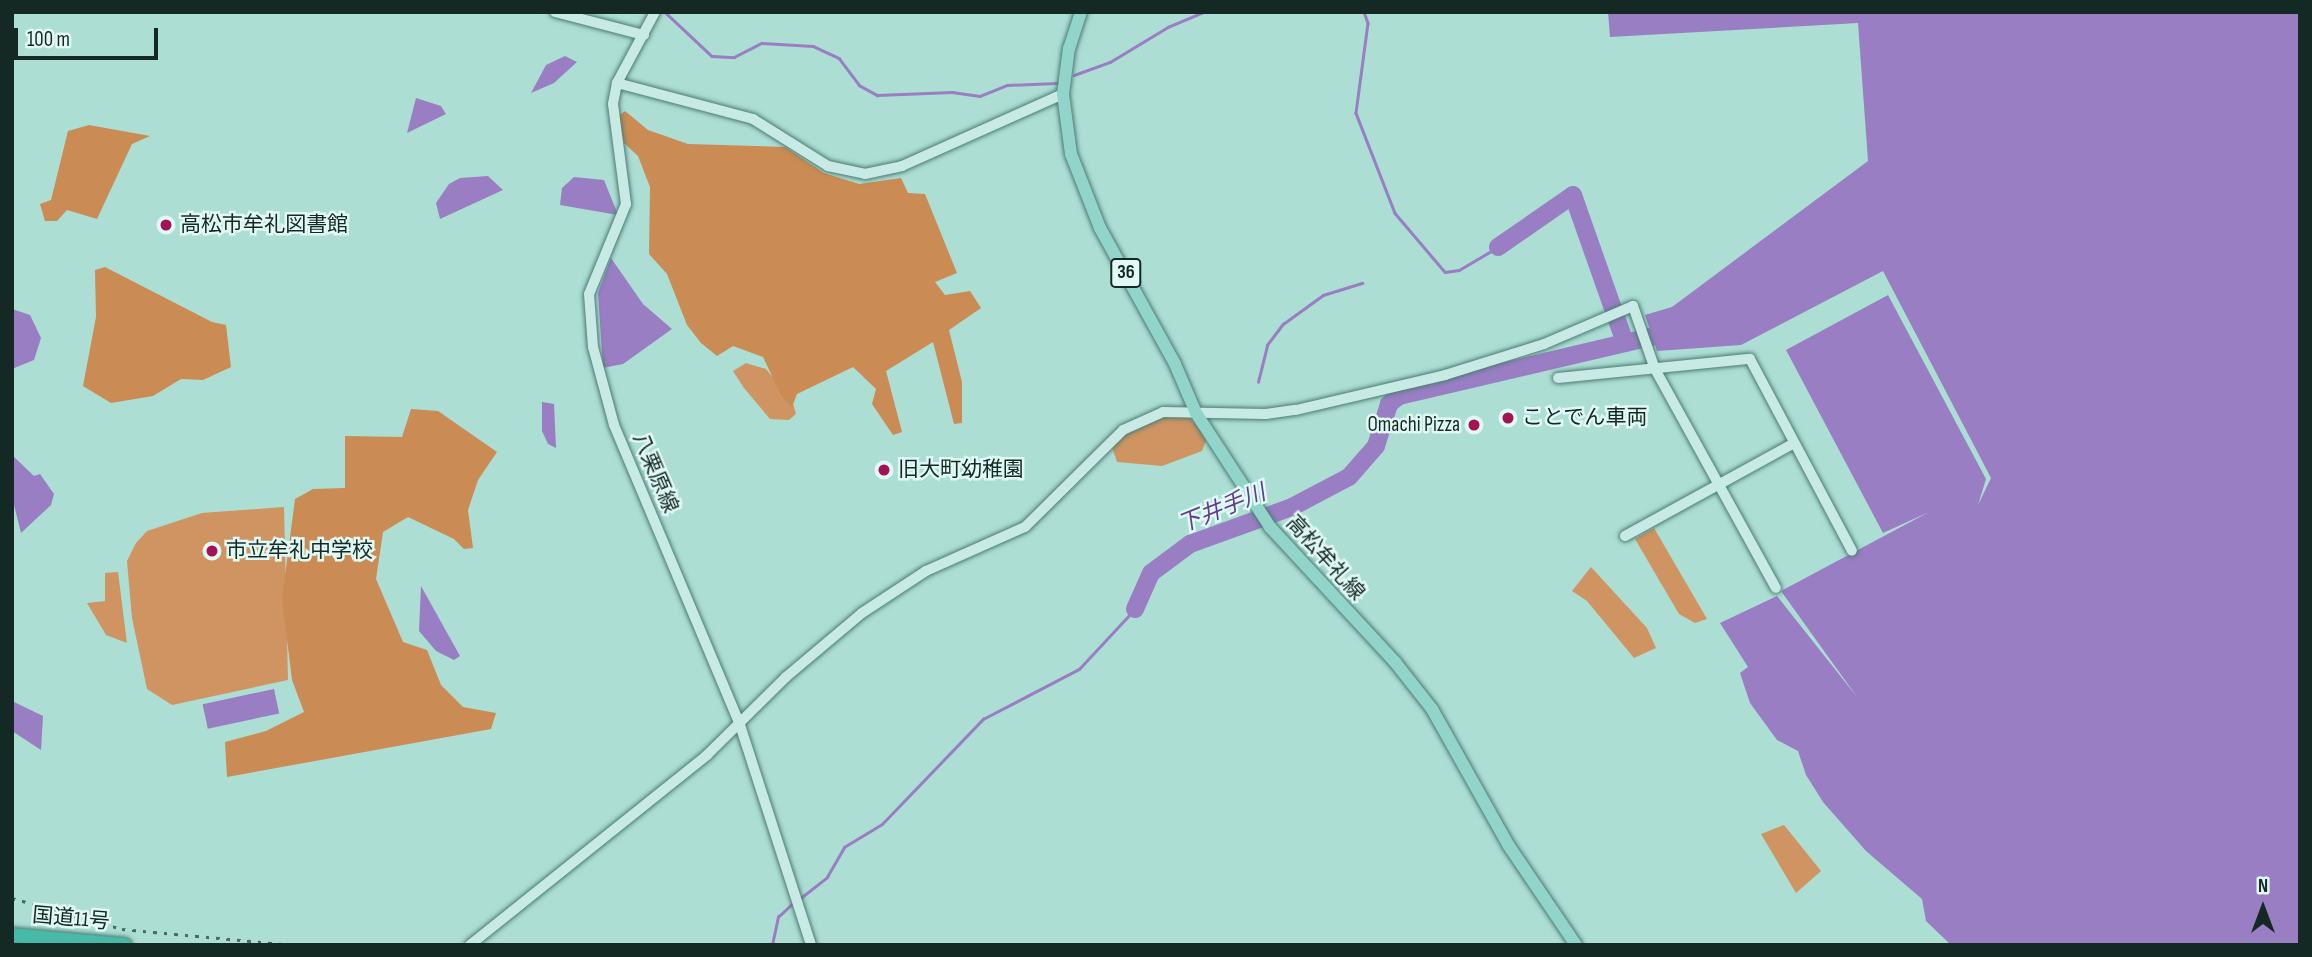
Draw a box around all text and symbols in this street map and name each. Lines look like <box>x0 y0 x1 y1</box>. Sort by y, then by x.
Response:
scale bar <box>18 14 161 58</box>
text: 100 m <box>27 27 70 52</box>
place label: 高松市牟礼図書館 <box>180 212 348 238</box>
marker: 高松市牟礼図書館 <box>158 217 174 233</box>
road number: 36 <box>1110 258 1142 288</box>
place label: ことでん車両 <box>1522 405 1648 431</box>
marker: ことでん車両 <box>1500 410 1516 426</box>
place label: Omachi Pizza <box>1368 412 1460 438</box>
marker: Omachi Pizza <box>1466 417 1482 433</box>
street label: 八栗原線 <box>627 429 683 517</box>
place label: 旧大町幼稚園 <box>898 457 1024 483</box>
marker: 旧大町幼稚園 <box>876 462 892 478</box>
water label: 下井手川 <box>1174 479 1270 539</box>
street label: 高松牟礼線 <box>1281 511 1369 605</box>
place label: 市立牟礼中学校 <box>226 538 373 564</box>
marker: 市立牟礼中学校 <box>204 543 220 559</box>
north arrow <box>2228 873 2298 943</box>
text: N <box>2258 875 2268 898</box>
street label: 国道11号 <box>31 903 111 935</box>

